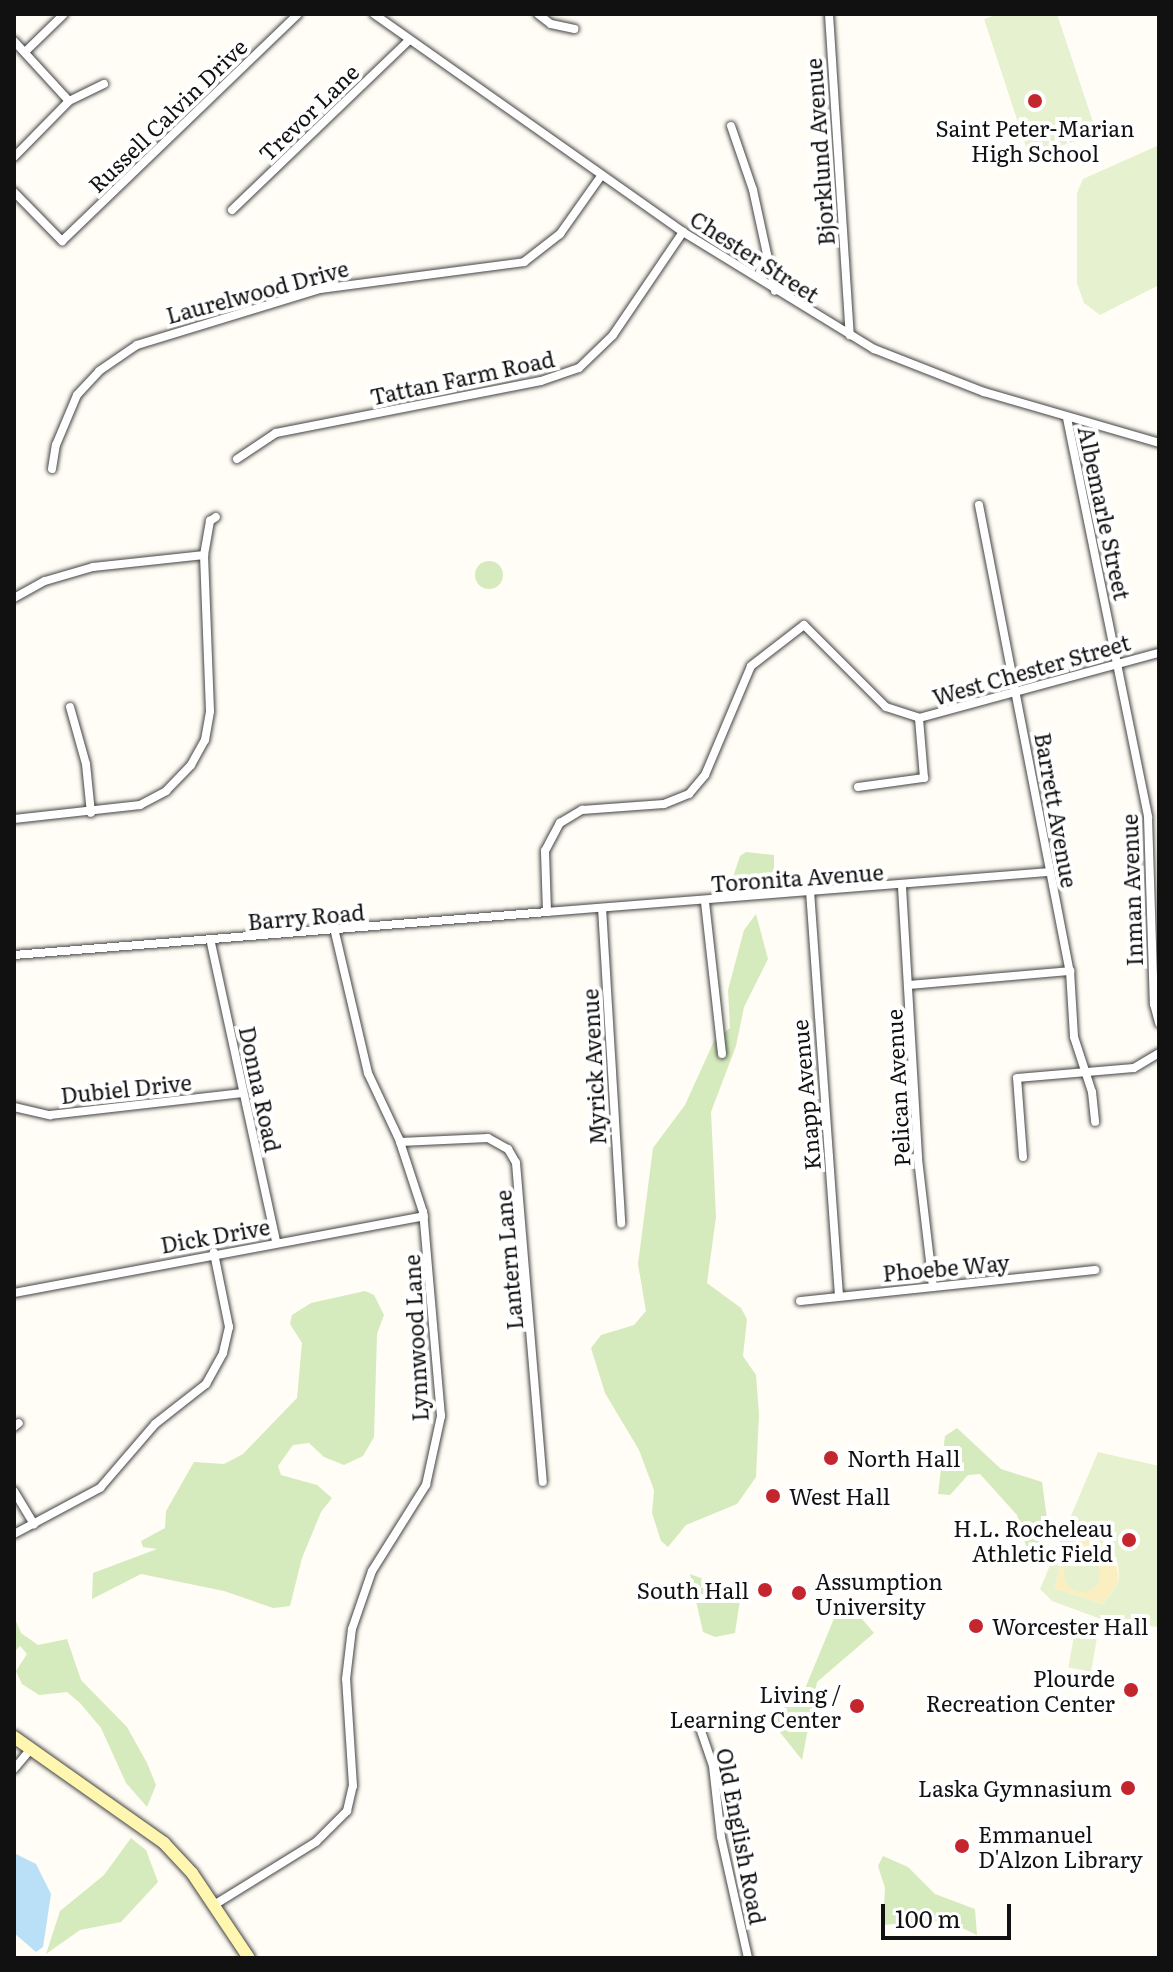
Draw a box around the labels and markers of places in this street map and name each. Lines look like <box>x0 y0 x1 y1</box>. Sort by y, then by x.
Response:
marker: Saint Peter-Marian High School <box>1026 92 1044 110</box>
place label: Saint Peter-Marian High School <box>935 114 1135 166</box>
place label: North Hall <box>847 1445 960 1471</box>
marker: North Hall <box>822 1449 840 1467</box>
place label: West Hall <box>789 1483 890 1509</box>
marker: West Hall <box>764 1487 782 1505</box>
place label: H.L. Rocheleau Athletic Field <box>953 1514 1113 1566</box>
marker: H.L. Rocheleau Athletic Field <box>1120 1531 1138 1549</box>
place label: Assumption University <box>815 1567 943 1618</box>
place label: South Hall <box>637 1577 749 1603</box>
marker: South Hall <box>756 1581 774 1599</box>
marker: Assumption University <box>790 1584 808 1602</box>
place label: Worcester Hall <box>992 1613 1148 1639</box>
marker: Worcester Hall <box>967 1617 985 1635</box>
place label: Plourde Recreation Center <box>926 1664 1115 1716</box>
place label: Living / Learning Center <box>670 1680 841 1732</box>
marker: Plourde Recreation Center <box>1122 1681 1140 1699</box>
marker: Living / Learning Center <box>848 1697 866 1715</box>
place label: Laska Gymnasium <box>918 1775 1112 1801</box>
marker: Laska Gymnasium <box>1119 1779 1137 1797</box>
place label: Emmanuel D'Alzon Library <box>978 1820 1143 1872</box>
marker: Emmanuel D'Alzon Library <box>953 1837 971 1855</box>

